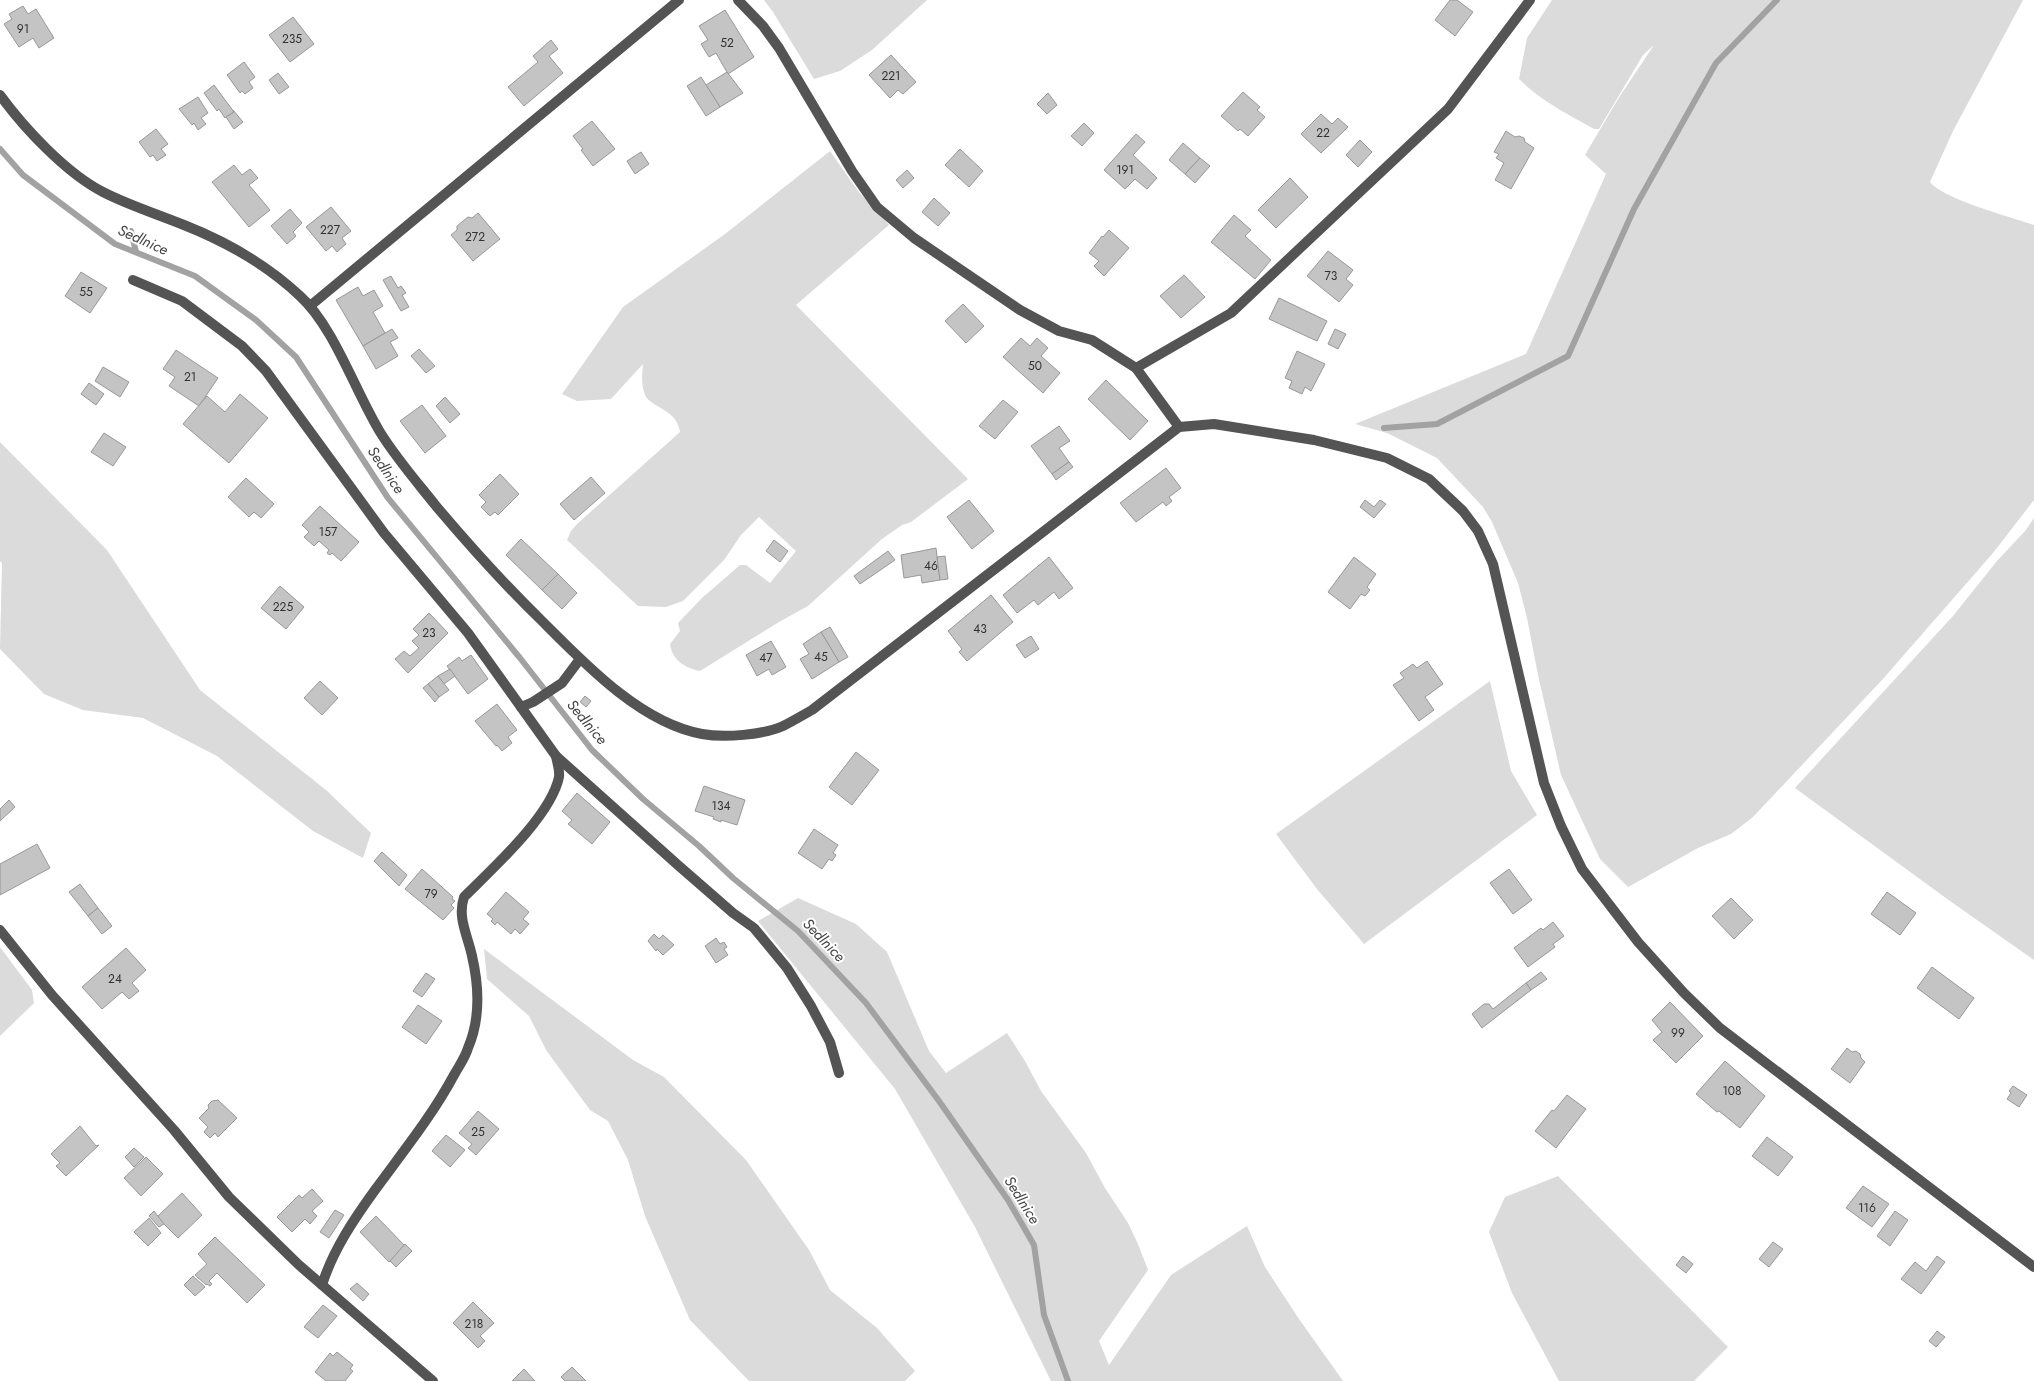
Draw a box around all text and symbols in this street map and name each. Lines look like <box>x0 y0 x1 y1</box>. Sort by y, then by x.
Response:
house number: 91 <box>17 20 29 38</box>
house number: 235 <box>282 30 302 48</box>
house number: 52 <box>720 34 734 52</box>
house number: 221 <box>881 67 901 85</box>
house number: 22 <box>1316 124 1330 142</box>
house number: 191 <box>1116 161 1134 179</box>
water label: Sedlnice <box>114 219 172 261</box>
house number: 227 <box>320 221 341 239</box>
house number: 272 <box>465 228 485 246</box>
house number: 73 <box>1325 267 1338 285</box>
house number: 55 <box>79 283 93 301</box>
house number: 50 <box>1028 357 1042 375</box>
house number: 21 <box>184 368 196 386</box>
water label: Sedlnice <box>362 442 410 499</box>
house number: 157 <box>319 523 338 541</box>
house number: 46 <box>924 557 938 575</box>
house number: 225 <box>273 598 293 616</box>
house number: 43 <box>973 620 987 638</box>
house number: 23 <box>422 624 436 642</box>
house number: 45 <box>814 648 828 666</box>
house number: 47 <box>759 649 773 667</box>
water label: Sedlnice <box>562 695 613 750</box>
house number: 134 <box>712 797 730 815</box>
house number: 79 <box>424 885 438 903</box>
water label: Sedlnice <box>798 913 851 967</box>
house number: 24 <box>108 970 122 988</box>
house number: 99 <box>1671 1024 1685 1042</box>
house number: 108 <box>1722 1082 1742 1100</box>
house number: 25 <box>471 1123 485 1141</box>
water label: Sedlnice <box>999 1172 1046 1229</box>
house number: 116 <box>1858 1199 1876 1217</box>
house number: 218 <box>465 1315 483 1333</box>

